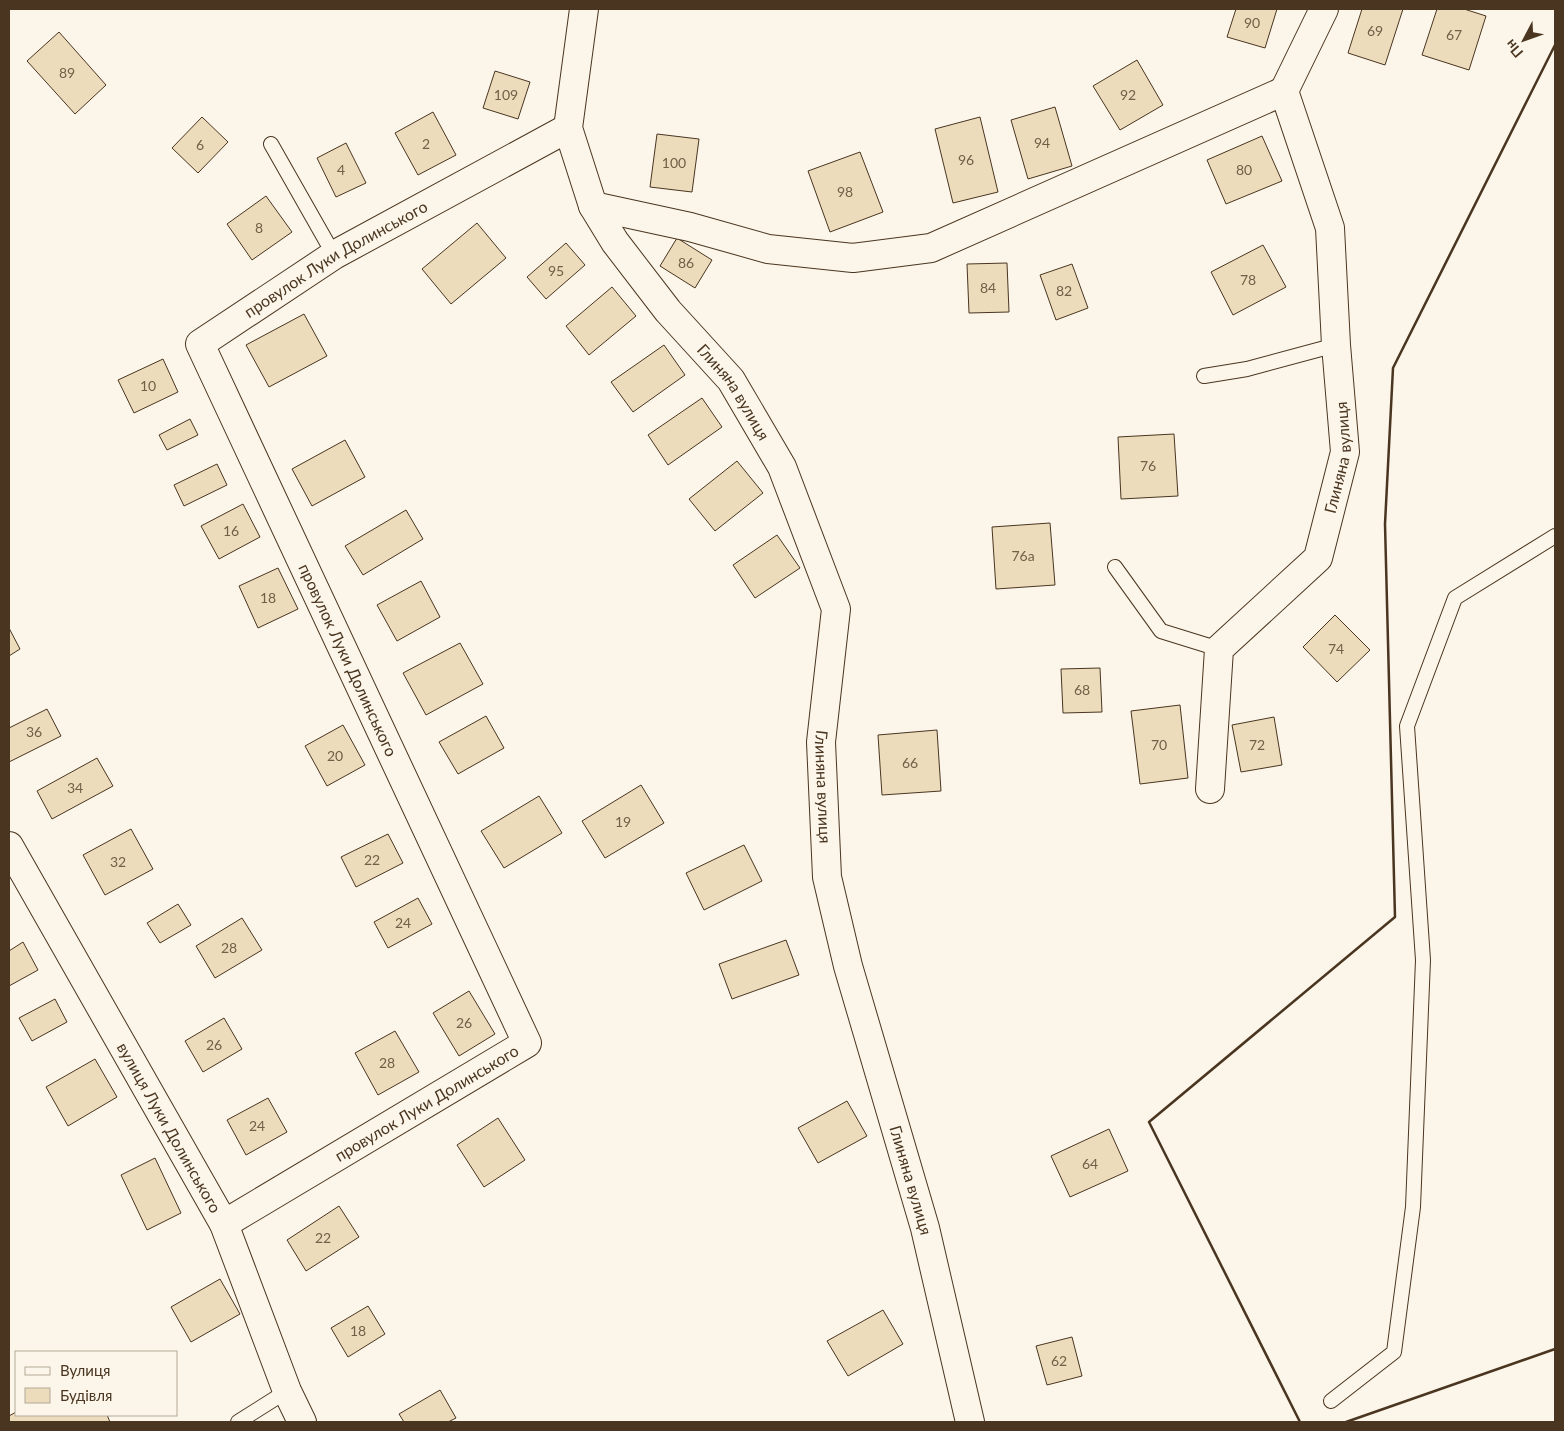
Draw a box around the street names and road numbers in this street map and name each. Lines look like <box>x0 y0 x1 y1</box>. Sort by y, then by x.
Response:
street label: провулок Луки Долинського <box>240 196 430 321</box>
street label: Глиняна вулиця <box>694 340 774 443</box>
street label: Глиняна вулиця <box>1320 401 1354 515</box>
street label: провулок Луки Долинського <box>295 560 402 759</box>
street label: Глиняна вулиця <box>812 729 835 844</box>
street label: вулиця Луки Долинського <box>114 1039 226 1216</box>
street label: провулок Луки Долинського <box>331 1040 522 1165</box>
street label: Глиняна вулиця <box>886 1123 936 1237</box>

